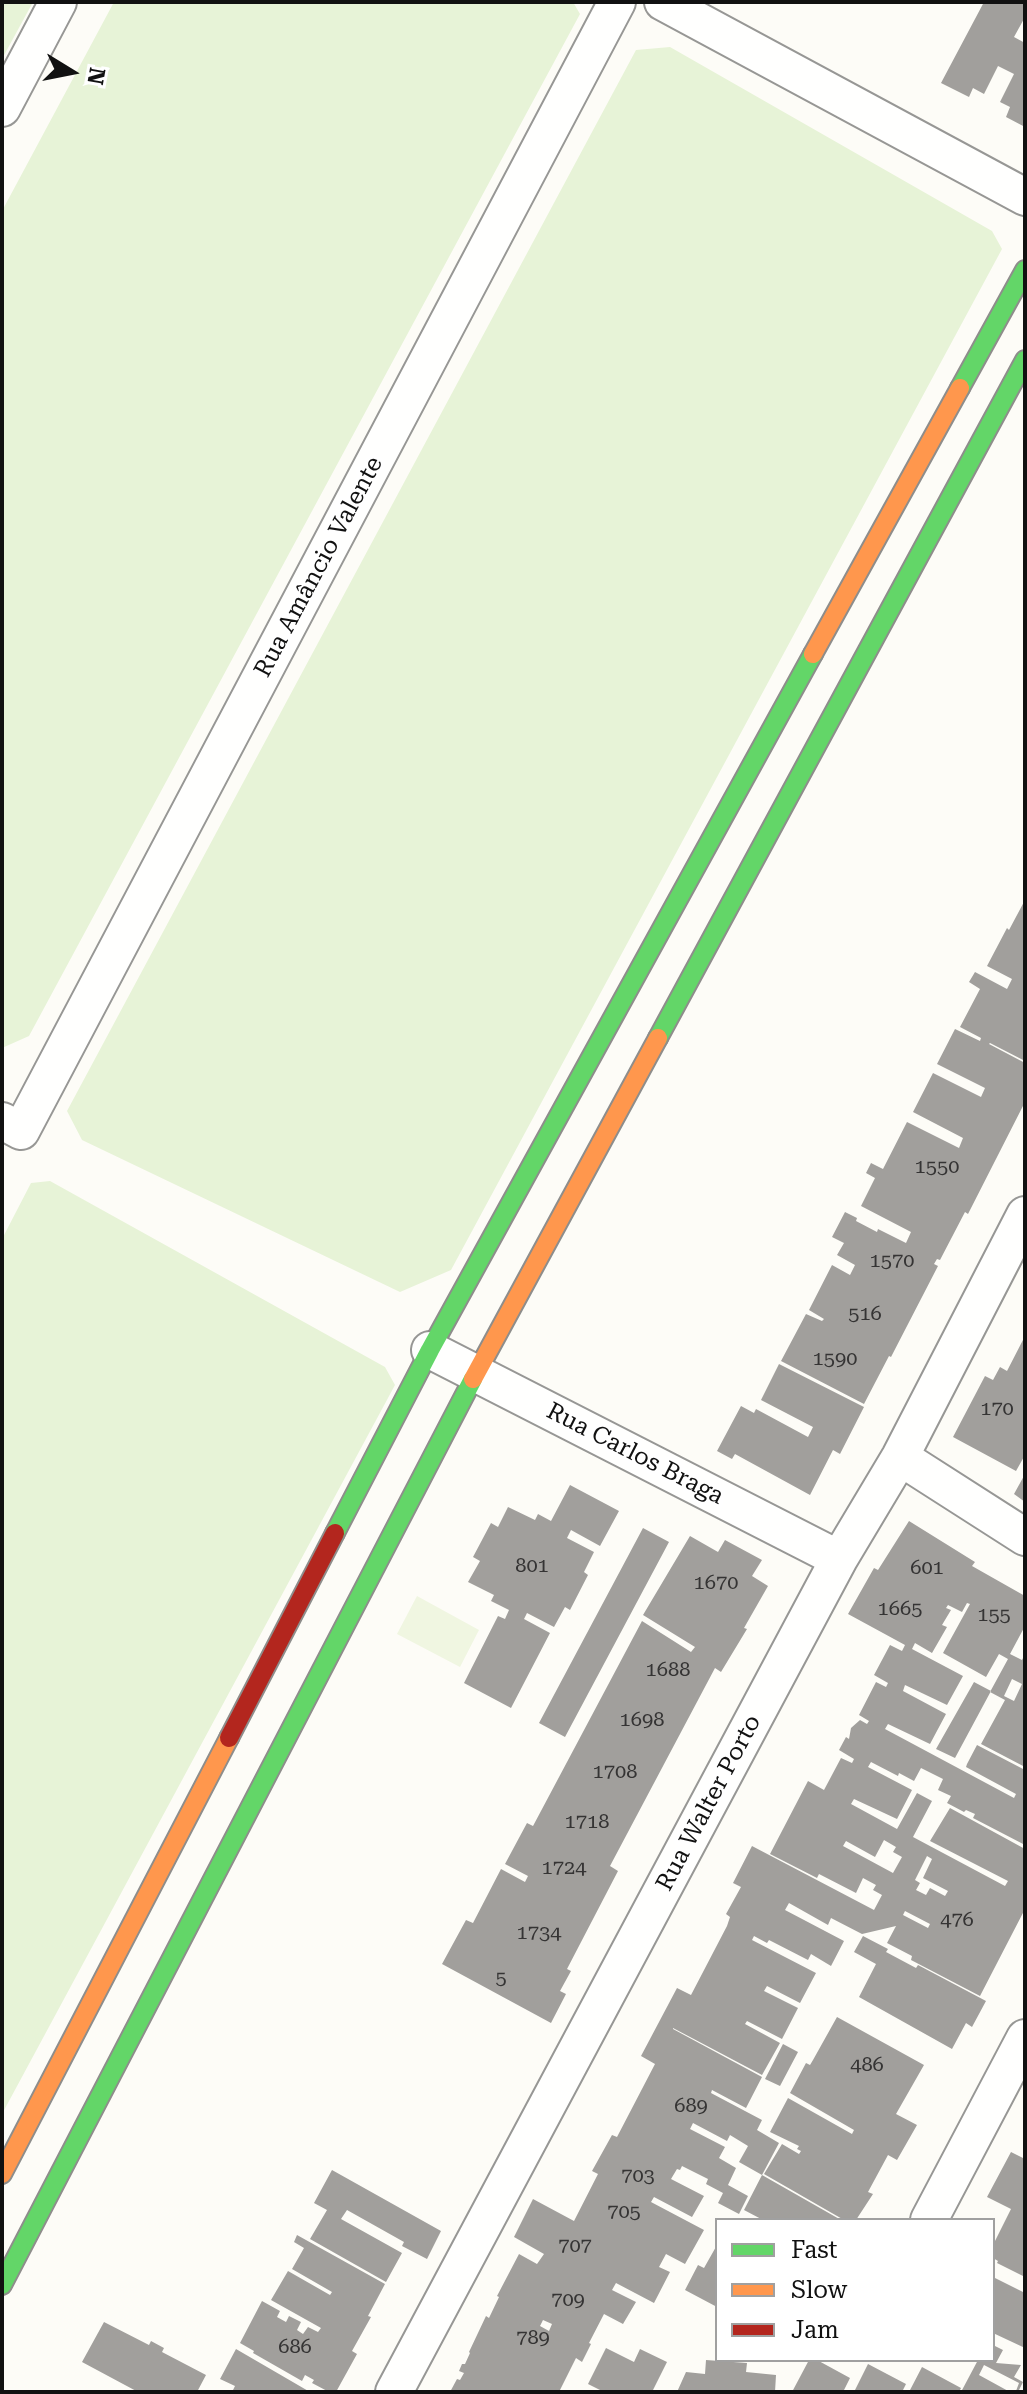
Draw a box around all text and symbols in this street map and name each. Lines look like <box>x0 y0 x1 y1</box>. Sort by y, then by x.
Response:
north arrow <box>32 32 112 112</box>
text: N <box>82 66 110 87</box>
street label: Rua Amâncio Valente <box>249 452 389 682</box>
house number: 1550 <box>915 1155 959 1179</box>
house number: 1570 <box>870 1249 914 1273</box>
house number: 516 <box>848 1302 882 1326</box>
house number: 1590 <box>813 1347 857 1371</box>
street label: Rua Carlos Braga <box>542 1397 728 1511</box>
house number: 170 <box>980 1397 1014 1421</box>
house number: 801 <box>515 1554 549 1578</box>
house number: 601 <box>910 1556 944 1580</box>
house number: 1670 <box>694 1571 738 1595</box>
house number: 1665 <box>878 1597 922 1621</box>
house number: 155 <box>977 1603 1011 1627</box>
house number: 1688 <box>646 1658 690 1682</box>
house number: 1698 <box>620 1708 664 1732</box>
street label: Rua Walter Porto <box>650 1710 768 1896</box>
house number: 1708 <box>593 1760 637 1784</box>
house number: 1718 <box>565 1810 609 1834</box>
house number: 1724 <box>542 1856 586 1880</box>
house number: 476 <box>940 1908 974 1932</box>
house number: 1734 <box>517 1921 561 1945</box>
house number: 5 <box>495 1966 507 1990</box>
house number: 486 <box>850 2053 884 2077</box>
house number: 689 <box>674 2094 708 2118</box>
house number: 703 <box>621 2164 655 2188</box>
house number: 705 <box>607 2200 641 2224</box>
legend <box>715 2218 995 2362</box>
house number: 707 <box>558 2234 592 2258</box>
text: Fast <box>791 2236 838 2264</box>
text: Slow <box>791 2276 847 2304</box>
house number: 709 <box>551 2288 585 2312</box>
text: Jam <box>791 2316 839 2344</box>
house number: 789 <box>516 2326 550 2350</box>
house number: 686 <box>278 2335 312 2359</box>

